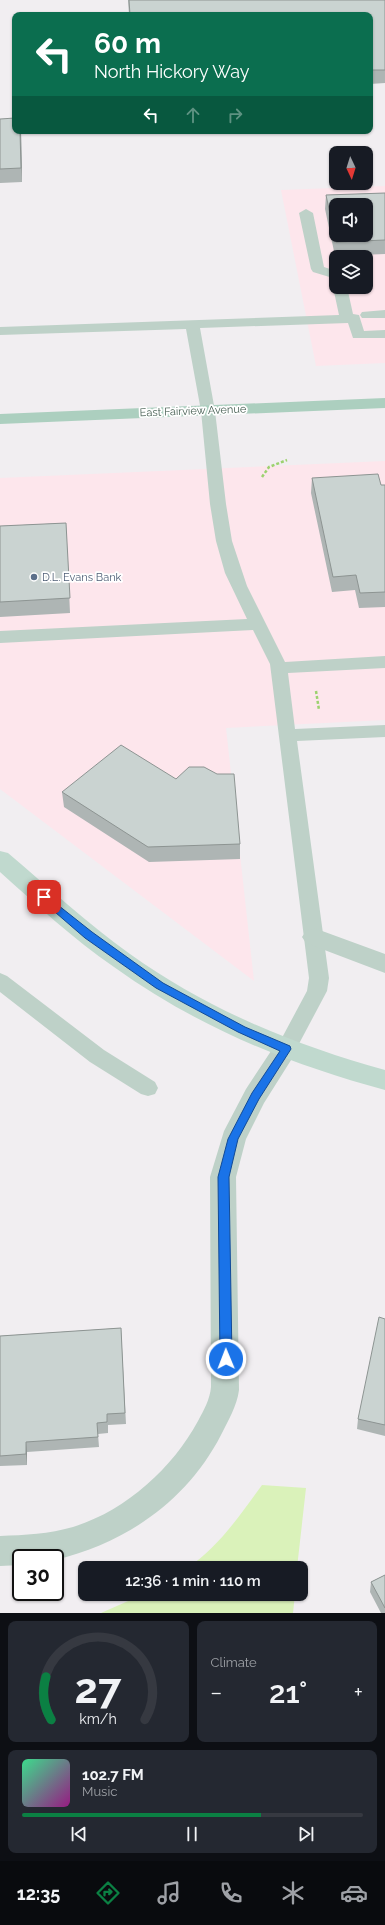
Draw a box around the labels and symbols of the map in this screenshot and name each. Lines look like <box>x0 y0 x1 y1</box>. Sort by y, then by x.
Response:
north arrow <box>329 146 373 190</box>
street label: East Fairview Avenue <box>139 403 247 419</box>
place label: D.L. Evans Bank <box>42 571 122 584</box>
marker: D.L. Evans Bank <box>29 572 39 582</box>
pin <box>27 880 61 914</box>
position arrow <box>205 1338 247 1380</box>
speed limit sign: 30 <box>12 1549 64 1601</box>

